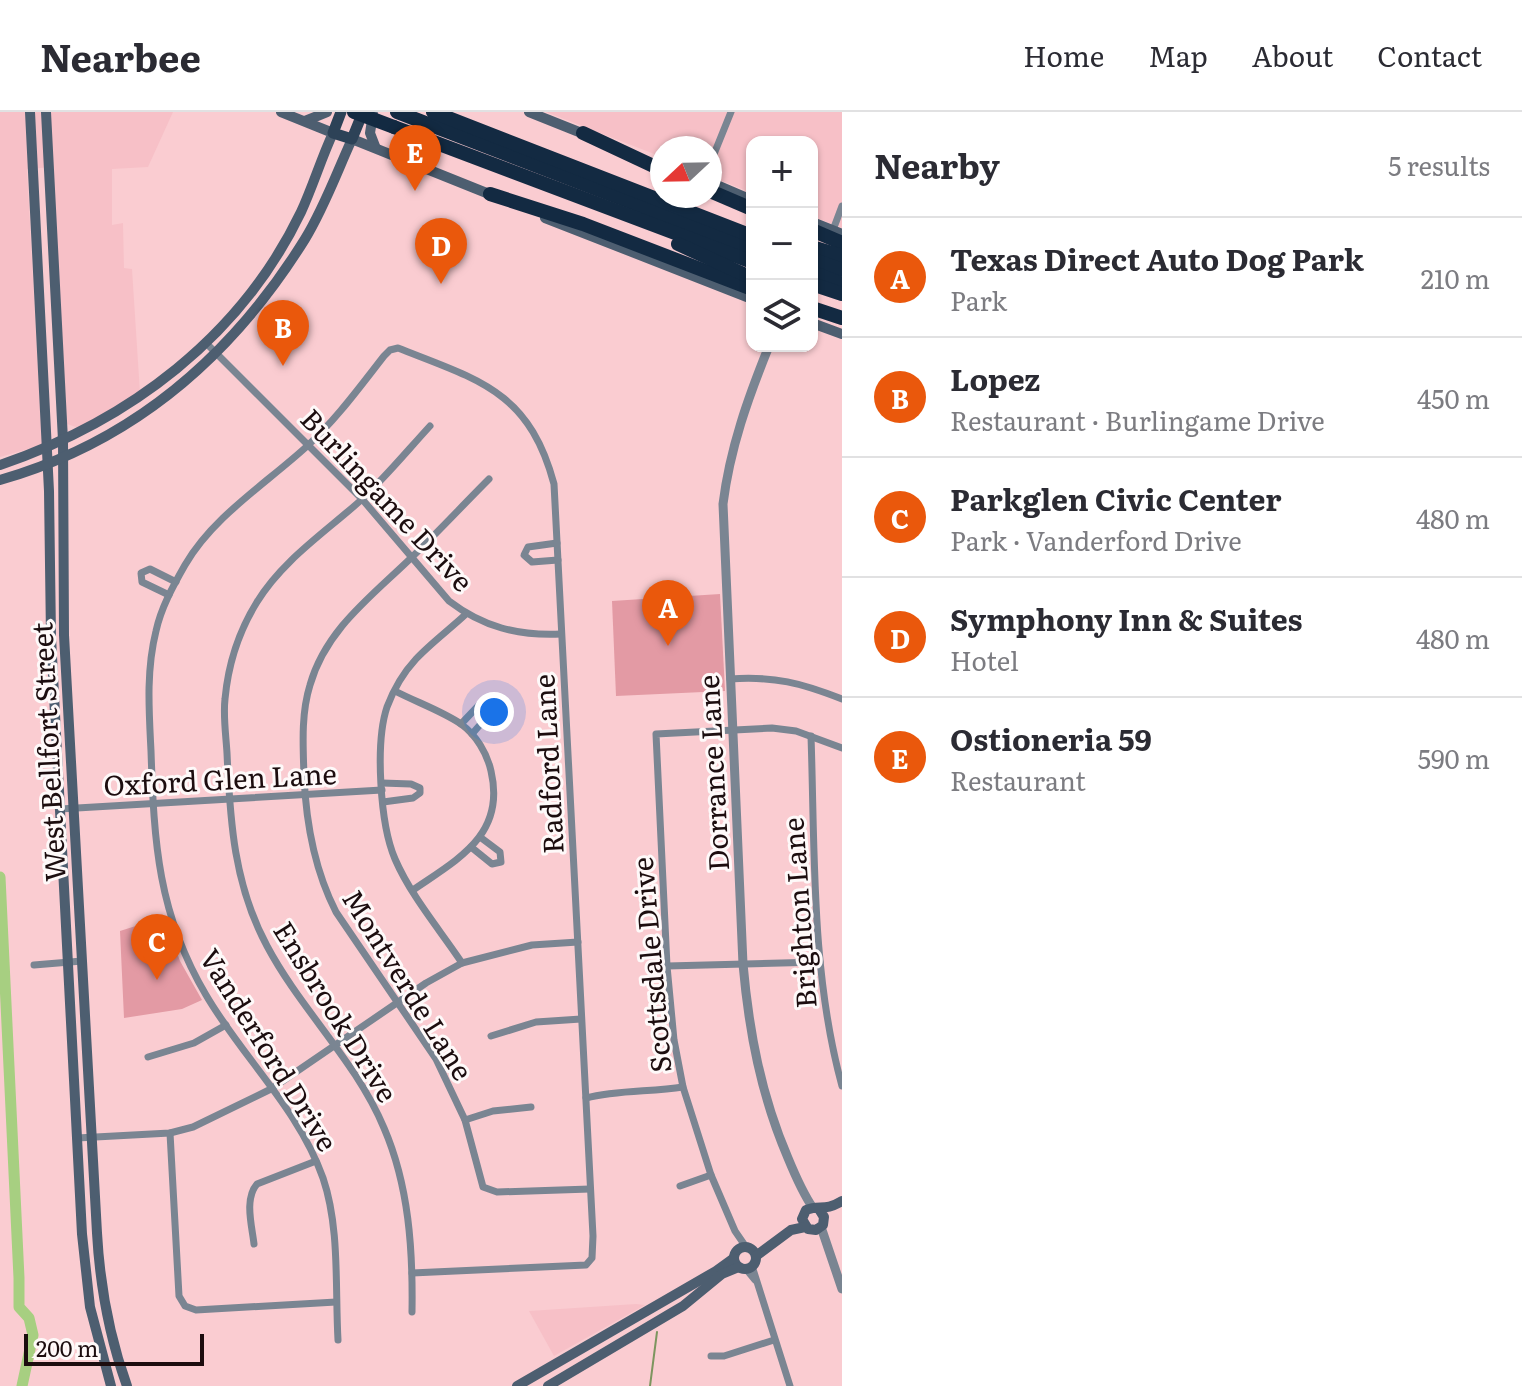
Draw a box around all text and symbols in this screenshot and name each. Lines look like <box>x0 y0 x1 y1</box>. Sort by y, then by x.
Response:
text: Nearbee <box>40 27 201 84</box>
text: Home <box>1023 34 1104 76</box>
text: Map <box>1148 34 1208 76</box>
text: About <box>1252 34 1333 76</box>
text: Contact <box>1377 34 1482 76</box>
pin: E <box>389 125 441 191</box>
north arrow <box>650 136 722 208</box>
map controls <box>746 136 818 352</box>
button: + <box>746 136 818 208</box>
text: Nearby <box>874 139 1000 189</box>
text: 5 results <box>1388 145 1490 184</box>
button: − <box>746 208 818 280</box>
pin: D <box>415 218 467 284</box>
text: Texas Direct Auto Dog Park <box>950 236 1364 280</box>
text: A <box>890 258 910 297</box>
text: 210 m <box>1421 258 1490 297</box>
button: layers <box>746 280 818 352</box>
text: Park <box>950 280 1007 319</box>
pin: B <box>257 300 309 366</box>
text: Lopez <box>950 356 1040 400</box>
text: B <box>891 378 909 417</box>
text: 450 m <box>1417 378 1490 417</box>
street label: Burlingame Drive <box>292 398 484 600</box>
text: Restaurant · Burlingame Drive <box>950 400 1325 439</box>
text: Parkglen Civic Center <box>950 476 1281 520</box>
text: C <box>891 498 909 537</box>
text: 480 m <box>1416 498 1490 537</box>
text: Park · Vanderford Drive <box>950 520 1242 559</box>
pin: A <box>642 580 694 646</box>
text: Symphony Inn & Suites <box>950 596 1302 640</box>
text: D <box>890 618 910 657</box>
text: 480 m <box>1416 618 1490 657</box>
street label: West Bellfort Street <box>19 621 75 883</box>
text: Hotel <box>950 640 1019 679</box>
street label: Radford Lane <box>521 673 573 855</box>
street label: Dorrance Lane <box>686 674 738 872</box>
your location <box>474 692 514 732</box>
text: Ostioneria 59 <box>950 716 1152 760</box>
text: E <box>891 738 909 777</box>
text: 590 m <box>1418 738 1490 777</box>
street label: Oxford Glen Lane <box>102 751 338 805</box>
text: Restaurant <box>950 760 1086 799</box>
street label: Brighton Lane <box>770 816 826 1010</box>
street label: Scottsdale Drive <box>620 855 680 1075</box>
street label: Montverde Lane <box>333 880 485 1088</box>
street label: Ensbrook Drive <box>264 912 410 1110</box>
pin: C <box>131 914 183 980</box>
street label: Vanderford Drive <box>191 939 349 1159</box>
scale bar <box>24 1330 204 1366</box>
text: 200 m <box>36 1331 98 1364</box>

